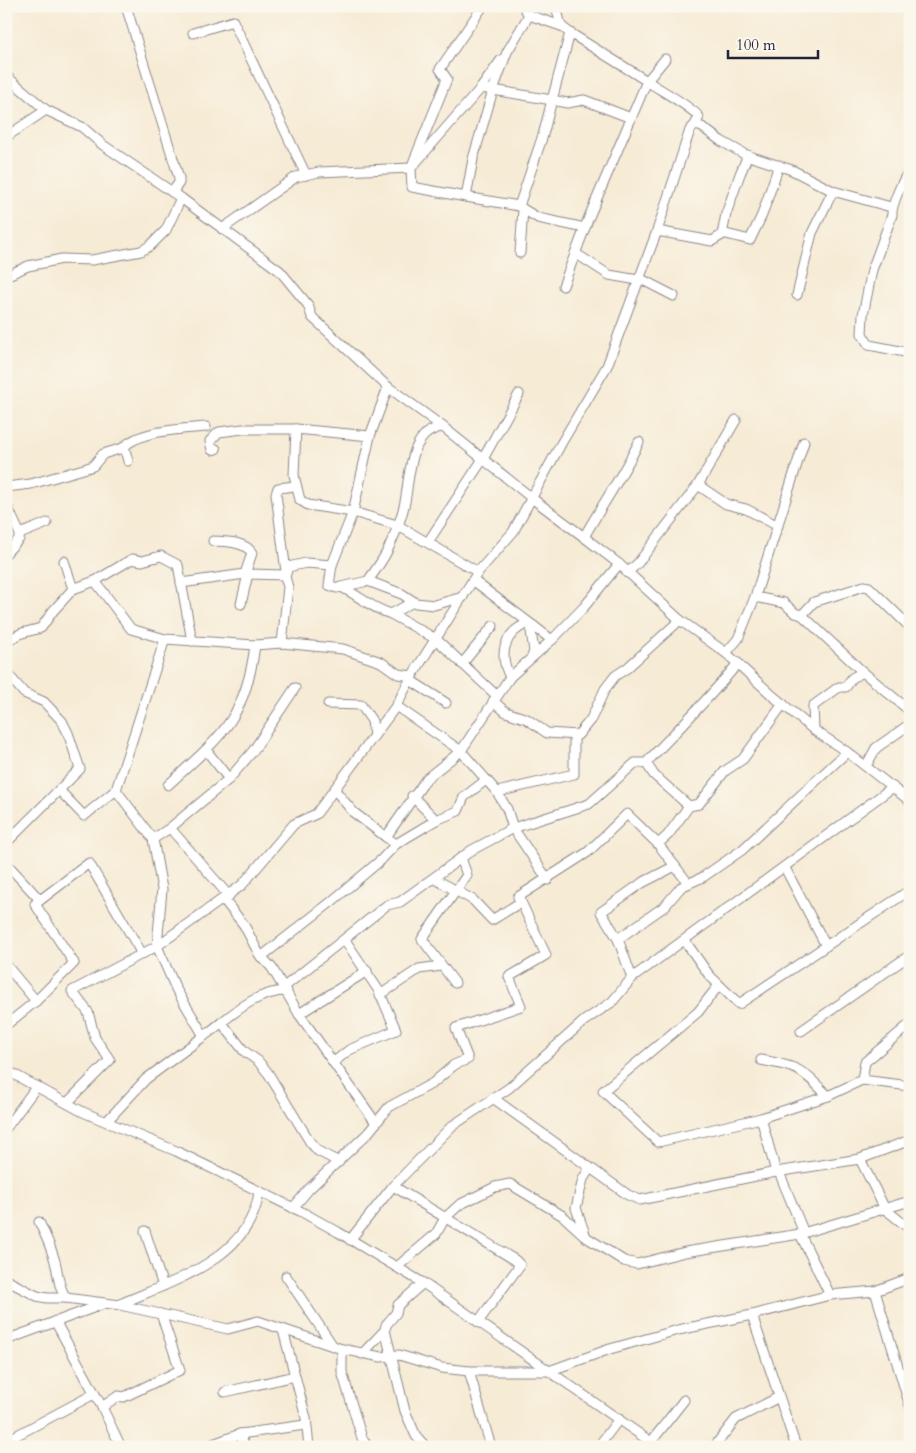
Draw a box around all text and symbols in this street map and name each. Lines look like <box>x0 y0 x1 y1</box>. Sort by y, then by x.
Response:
scale bar <box>728 28 818 60</box>
text: 100 m <box>736 35 776 55</box>

